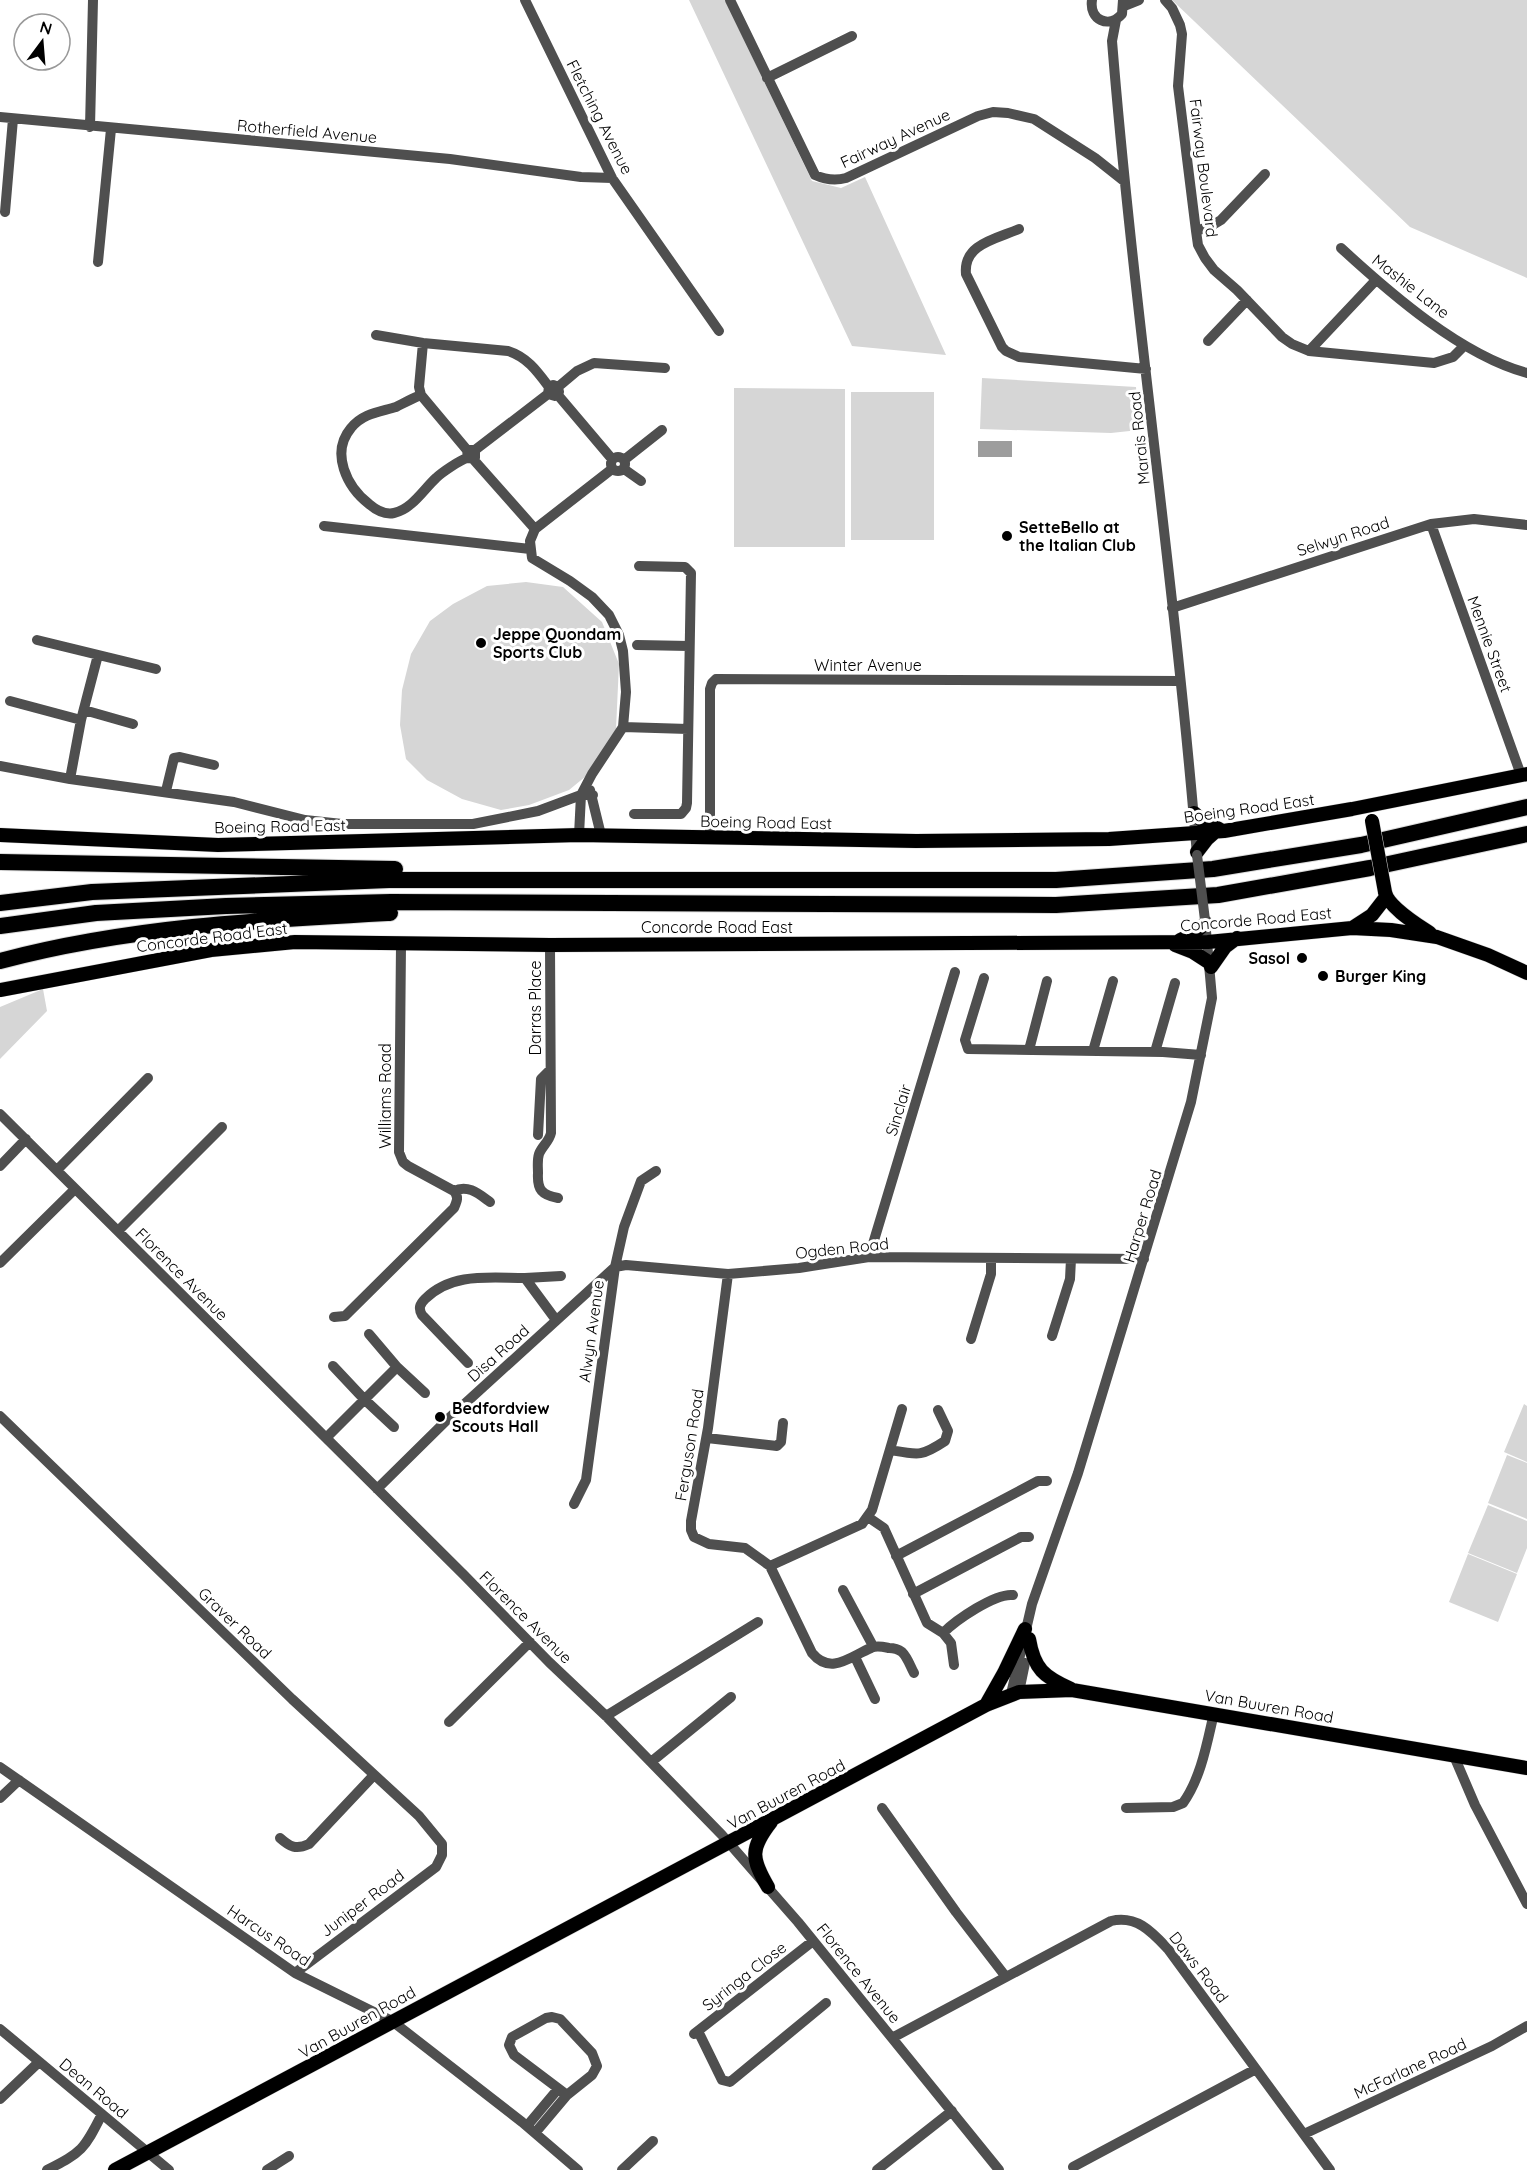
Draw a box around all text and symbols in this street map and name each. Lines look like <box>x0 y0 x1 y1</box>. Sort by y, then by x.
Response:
north arrow <box>12 12 72 72</box>
text: N <box>38 16 55 39</box>
street label: Fletching Avenue <box>562 56 638 178</box>
street label: Fairway Boulevard <box>1186 98 1222 238</box>
street label: Fairway Avenue <box>837 104 953 172</box>
street label: Rotherfield Avenue <box>236 115 378 147</box>
street label: Mashie Lane <box>1368 250 1454 322</box>
street label: Marais Road <box>1124 390 1154 486</box>
street label: Selwyn Road <box>1294 512 1392 560</box>
place label: SetteBello at the Italian Club <box>1019 517 1136 555</box>
marker: SetteBello at the Italian Club <box>1000 529 1014 543</box>
street label: Mennie Street <box>1463 593 1517 695</box>
place label: Jeppe Quondam Sports Club <box>493 624 621 662</box>
marker: Jeppe Quondam Sports Club <box>474 636 488 650</box>
street label: Winter Avenue <box>814 655 922 675</box>
street label: Boeing Road East <box>1182 789 1316 827</box>
street label: Boeing Road East <box>700 811 832 833</box>
street label: Boeing Road East <box>214 815 346 837</box>
street label: Concorde Road East <box>1179 902 1333 936</box>
street label: Concorde Road East <box>641 917 793 937</box>
street label: Concorde Road East <box>135 918 289 956</box>
place label: Sasol <box>1248 948 1290 968</box>
marker: Sasol <box>1295 951 1309 965</box>
street label: Darras Place <box>525 960 545 1056</box>
place label: Burger King <box>1335 966 1426 986</box>
marker: Burger King <box>1316 969 1330 983</box>
street label: Williams Road <box>375 1043 395 1149</box>
street label: Sinclair <box>881 1082 915 1138</box>
street label: Harper Road <box>1118 1167 1166 1265</box>
street label: Florence Avenue <box>132 1224 232 1324</box>
street label: Ogden Road <box>794 1233 890 1263</box>
street label: Alwyn Avenue <box>574 1278 608 1384</box>
street label: Disa Road <box>463 1320 533 1386</box>
street label: Ferguson Road <box>670 1388 708 1502</box>
place label: Bedfordview Scouts Hall <box>452 1398 550 1436</box>
marker: Bedfordview Scouts Hall <box>433 1410 447 1424</box>
street label: Florence Avenue <box>476 1567 576 1667</box>
street label: Graver Road <box>194 1583 276 1663</box>
street label: Van Buuren Road <box>1203 1685 1335 1727</box>
street label: Van Buuren Road <box>724 1755 848 1833</box>
street label: Juniper Road <box>316 1865 408 1941</box>
street label: Harcus Road <box>224 1900 314 1970</box>
street label: Florence Avenue <box>813 1919 905 2027</box>
street label: Daws Road <box>1165 1928 1233 2006</box>
street label: Syringa Close <box>698 1937 790 2015</box>
street label: Van Buuren Road <box>295 1982 419 2062</box>
street label: McFarlane Road <box>1351 2033 1469 2103</box>
street label: Dean Road <box>55 2053 133 2123</box>

